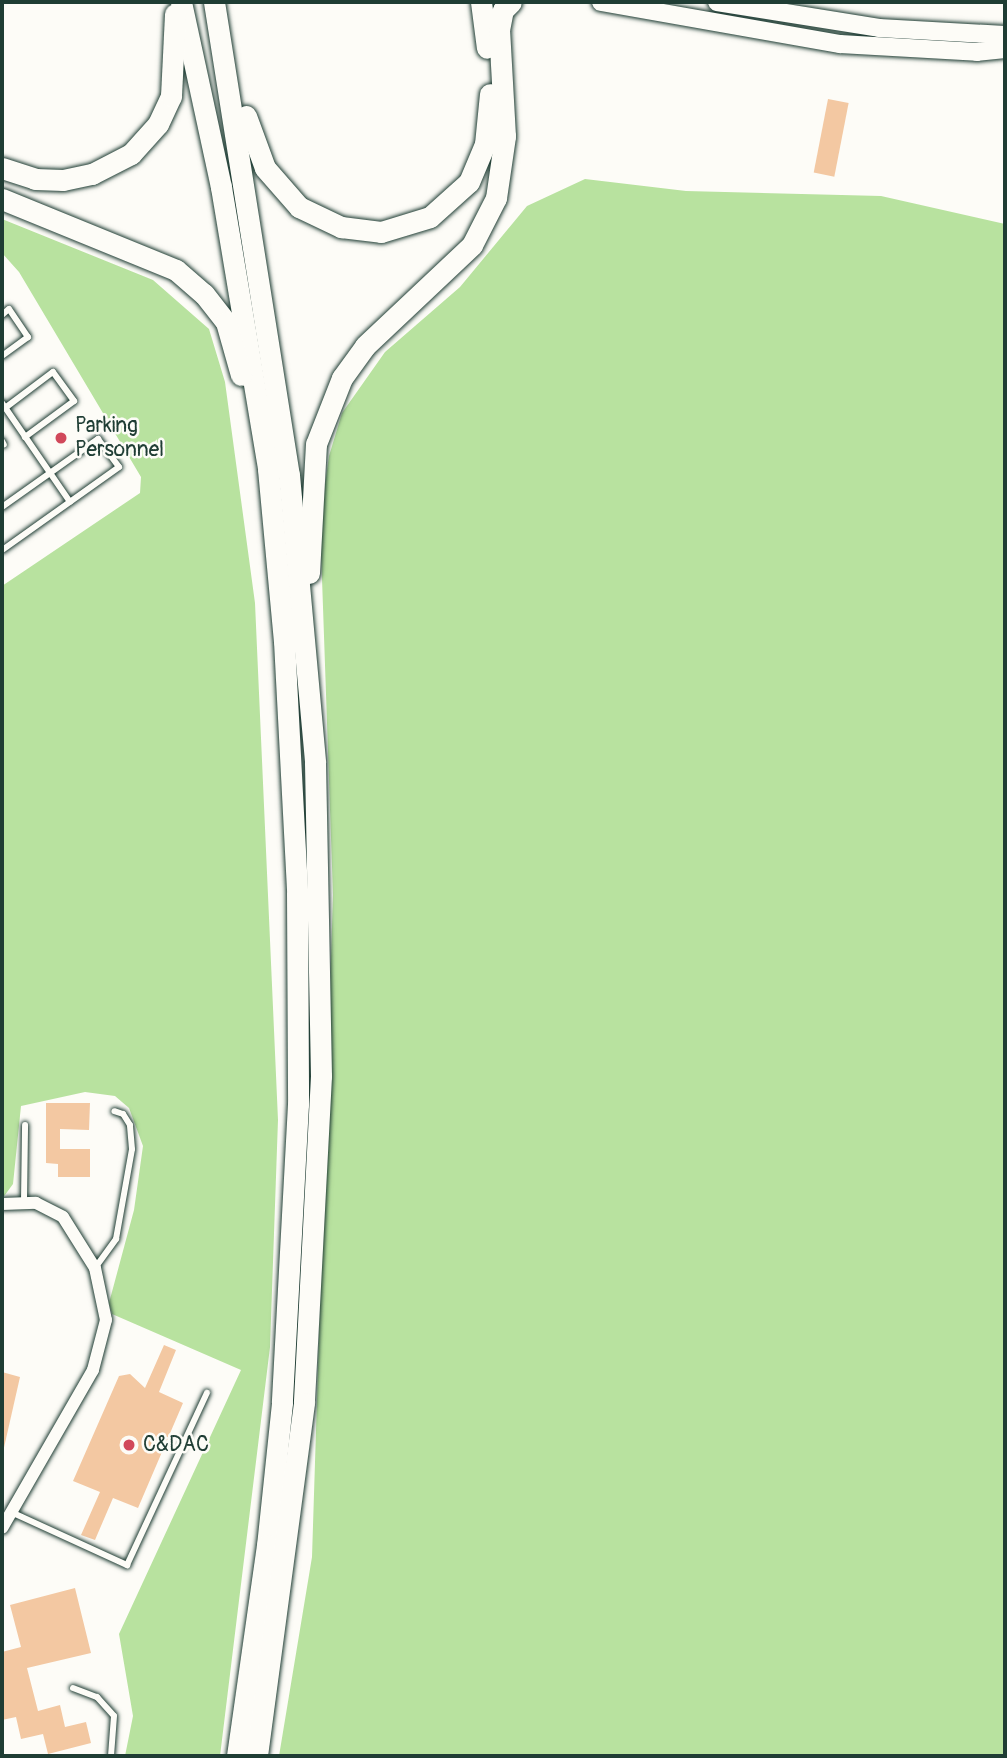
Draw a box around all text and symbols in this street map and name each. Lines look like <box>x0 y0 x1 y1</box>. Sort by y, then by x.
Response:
place label: Parking Personnel <box>75 413 164 463</box>
marker: Parking Personnel <box>53 430 69 446</box>
place label: C&DAC <box>143 1432 209 1458</box>
marker: C&DAC <box>121 1437 137 1453</box>

